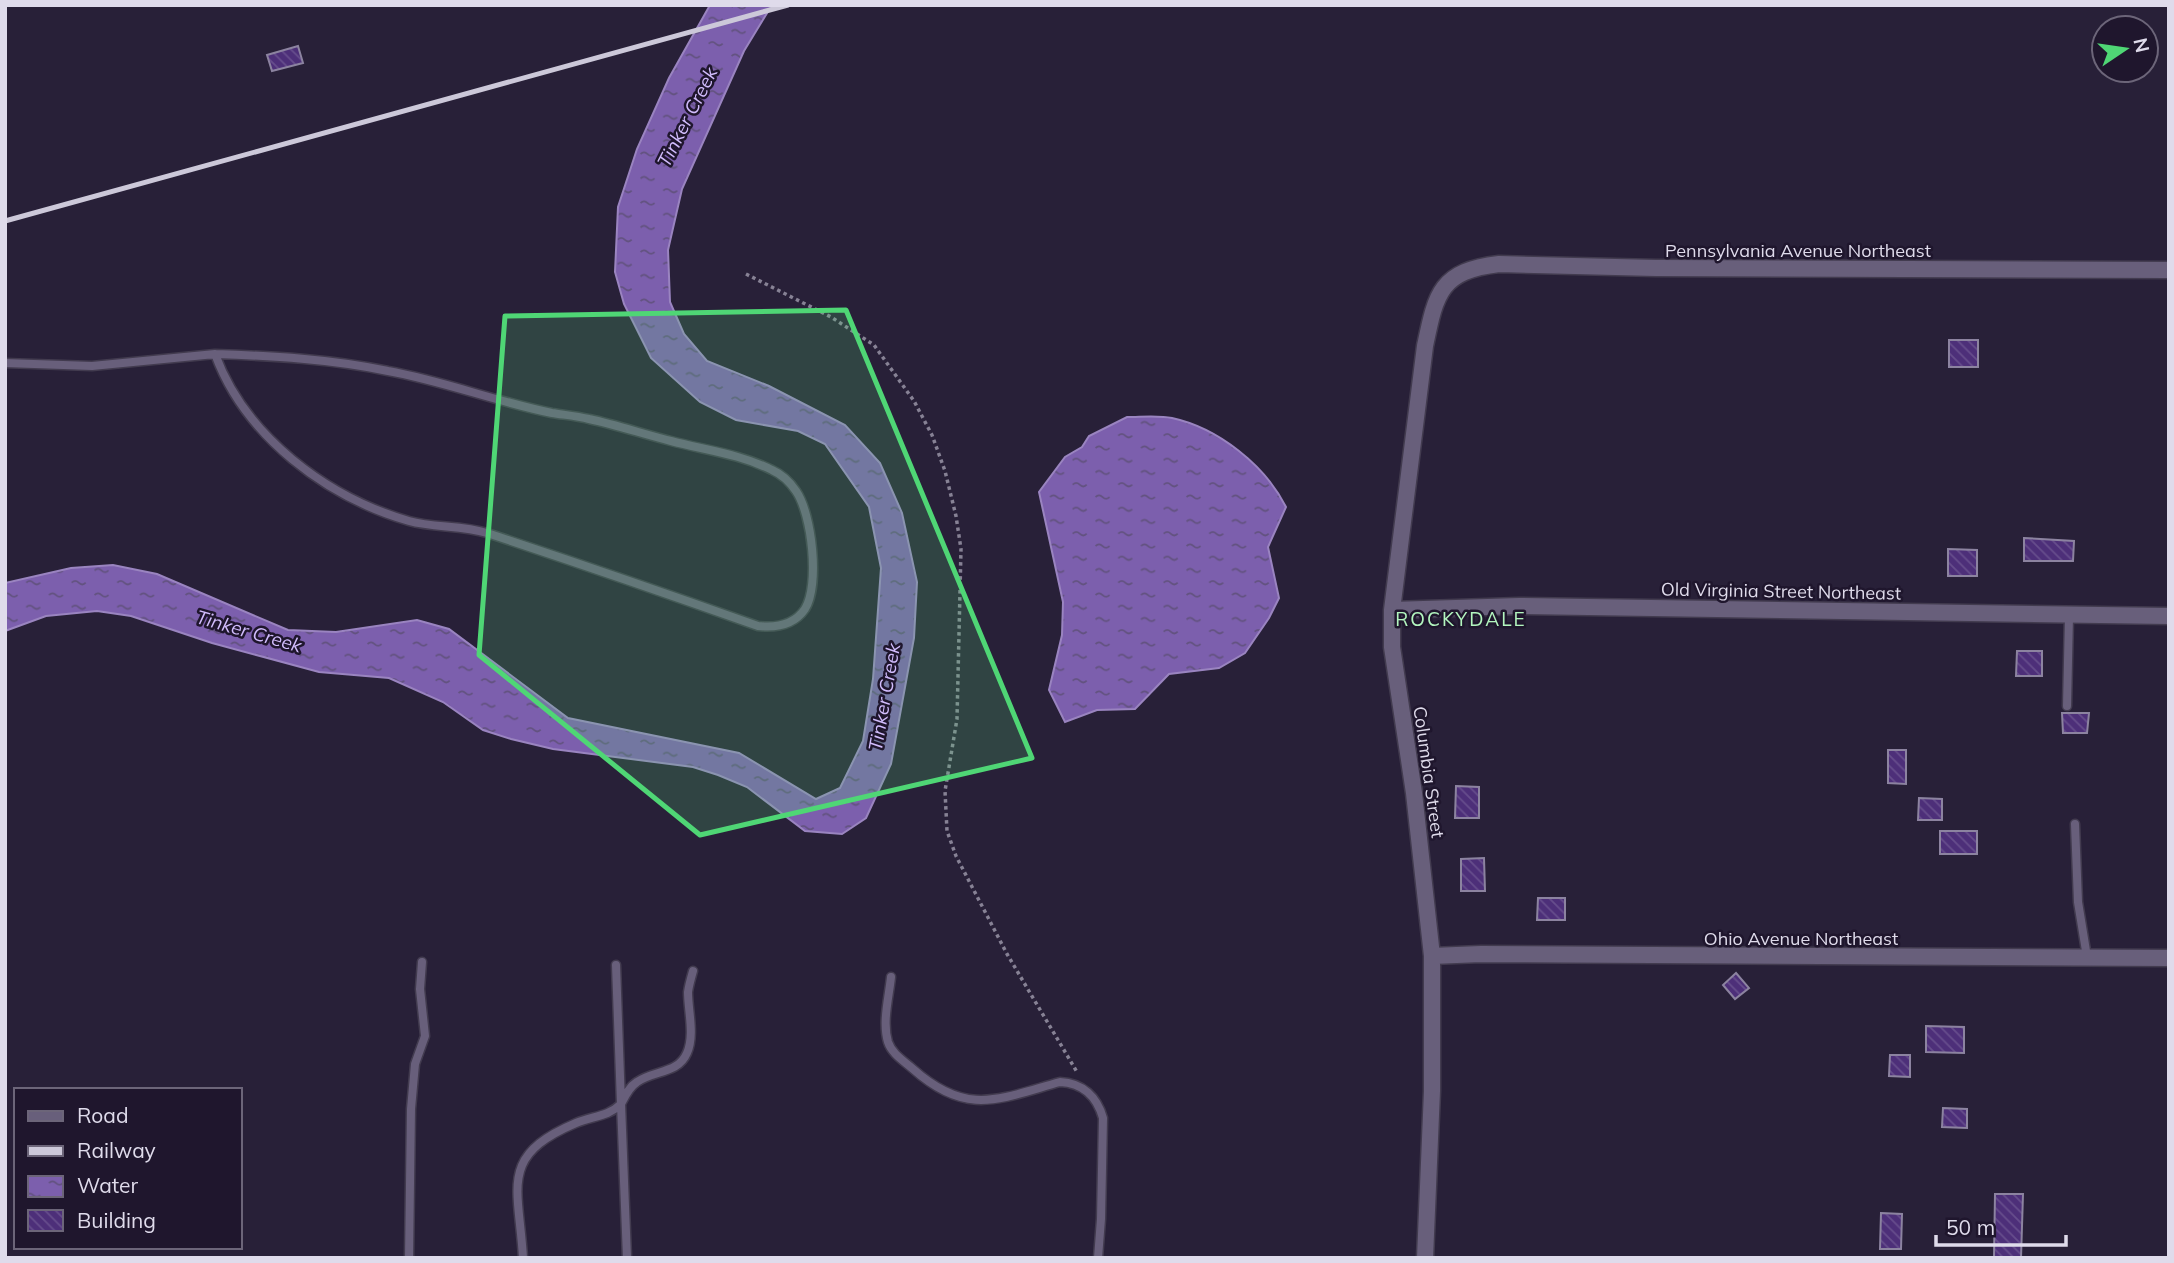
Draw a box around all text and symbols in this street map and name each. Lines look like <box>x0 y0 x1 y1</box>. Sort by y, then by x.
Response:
north arrow <box>2090 14 2160 84</box>
text: N <box>2128 35 2155 55</box>
water label: Tinker Creek <box>652 62 723 171</box>
street label: Pennsylvania Avenue Northeast <box>1665 239 1931 262</box>
street label: Old Virginia Street Northeast <box>1661 577 1901 605</box>
water label: Tinker Creek <box>193 604 306 658</box>
district label: ROCKYDALE <box>1395 607 1527 631</box>
water label: Tinker Creek <box>863 640 905 753</box>
street label: Columbia Street <box>1408 705 1450 839</box>
street label: Ohio Avenue Northeast <box>1704 927 1898 950</box>
legend <box>14 1088 242 1249</box>
text: Road <box>77 1102 128 1128</box>
text: Railway <box>77 1137 156 1163</box>
text: Water <box>77 1172 138 1198</box>
scale bar <box>1936 1204 2066 1248</box>
text: Building <box>77 1207 156 1233</box>
text: 50 m <box>1946 1214 1995 1240</box>

